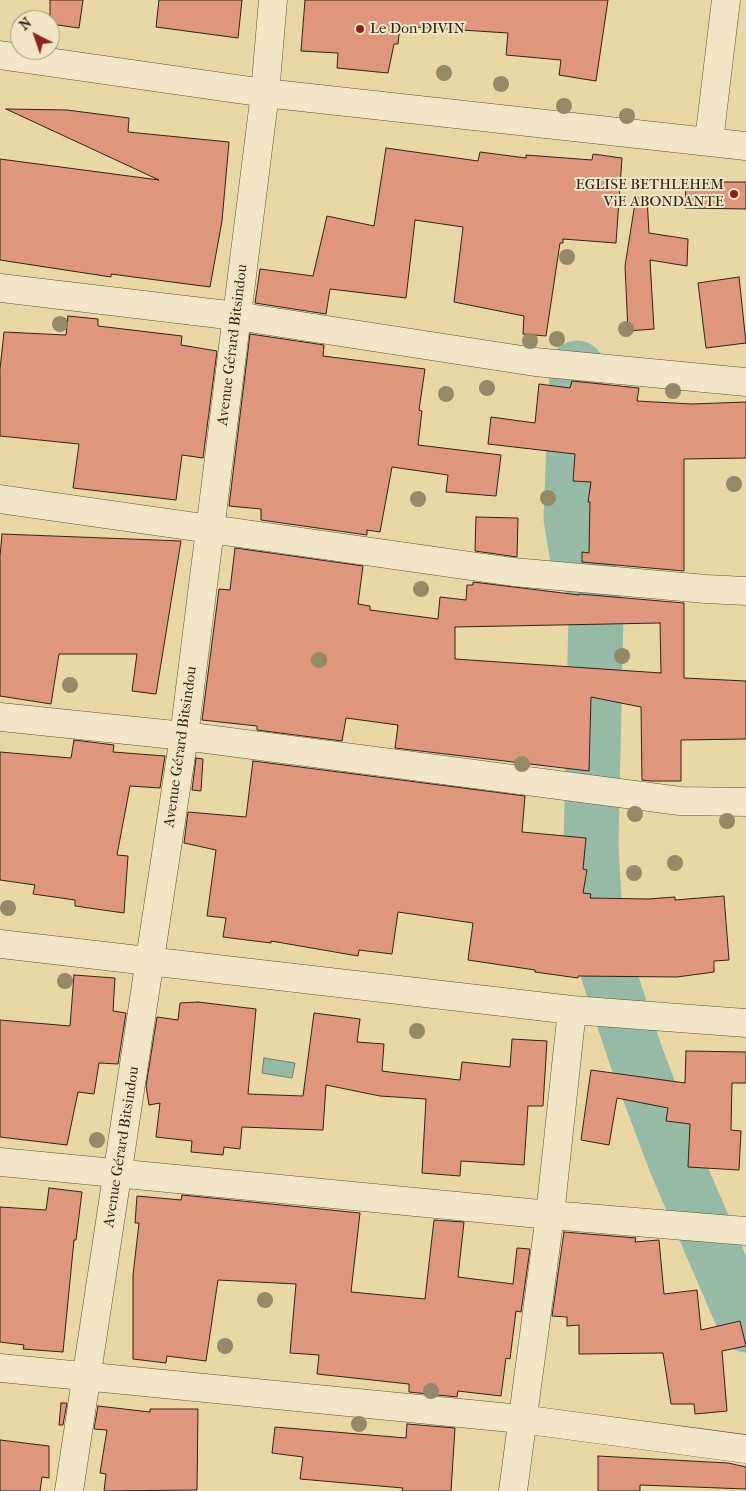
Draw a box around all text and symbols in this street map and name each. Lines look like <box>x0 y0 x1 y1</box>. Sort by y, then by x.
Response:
north arrow <box>10 10 60 60</box>
text: N <box>16 14 35 34</box>
place label: Le Don DIVIN <box>370 20 465 38</box>
marker: Le Don DIVIN <box>354 23 366 35</box>
place label: EGLISE BETHLEHEM ViE ABONDANTE <box>575 176 724 211</box>
marker: EGLISE BETHLEHEM ViE ABONDANTE <box>728 188 740 200</box>
street label: Avenue Gérard Bitsindou <box>214 263 252 427</box>
street label: Avenue Gérard Bitsindou <box>161 665 201 829</box>
street label: Avenue Gérard Bitsindou <box>100 1065 144 1229</box>

